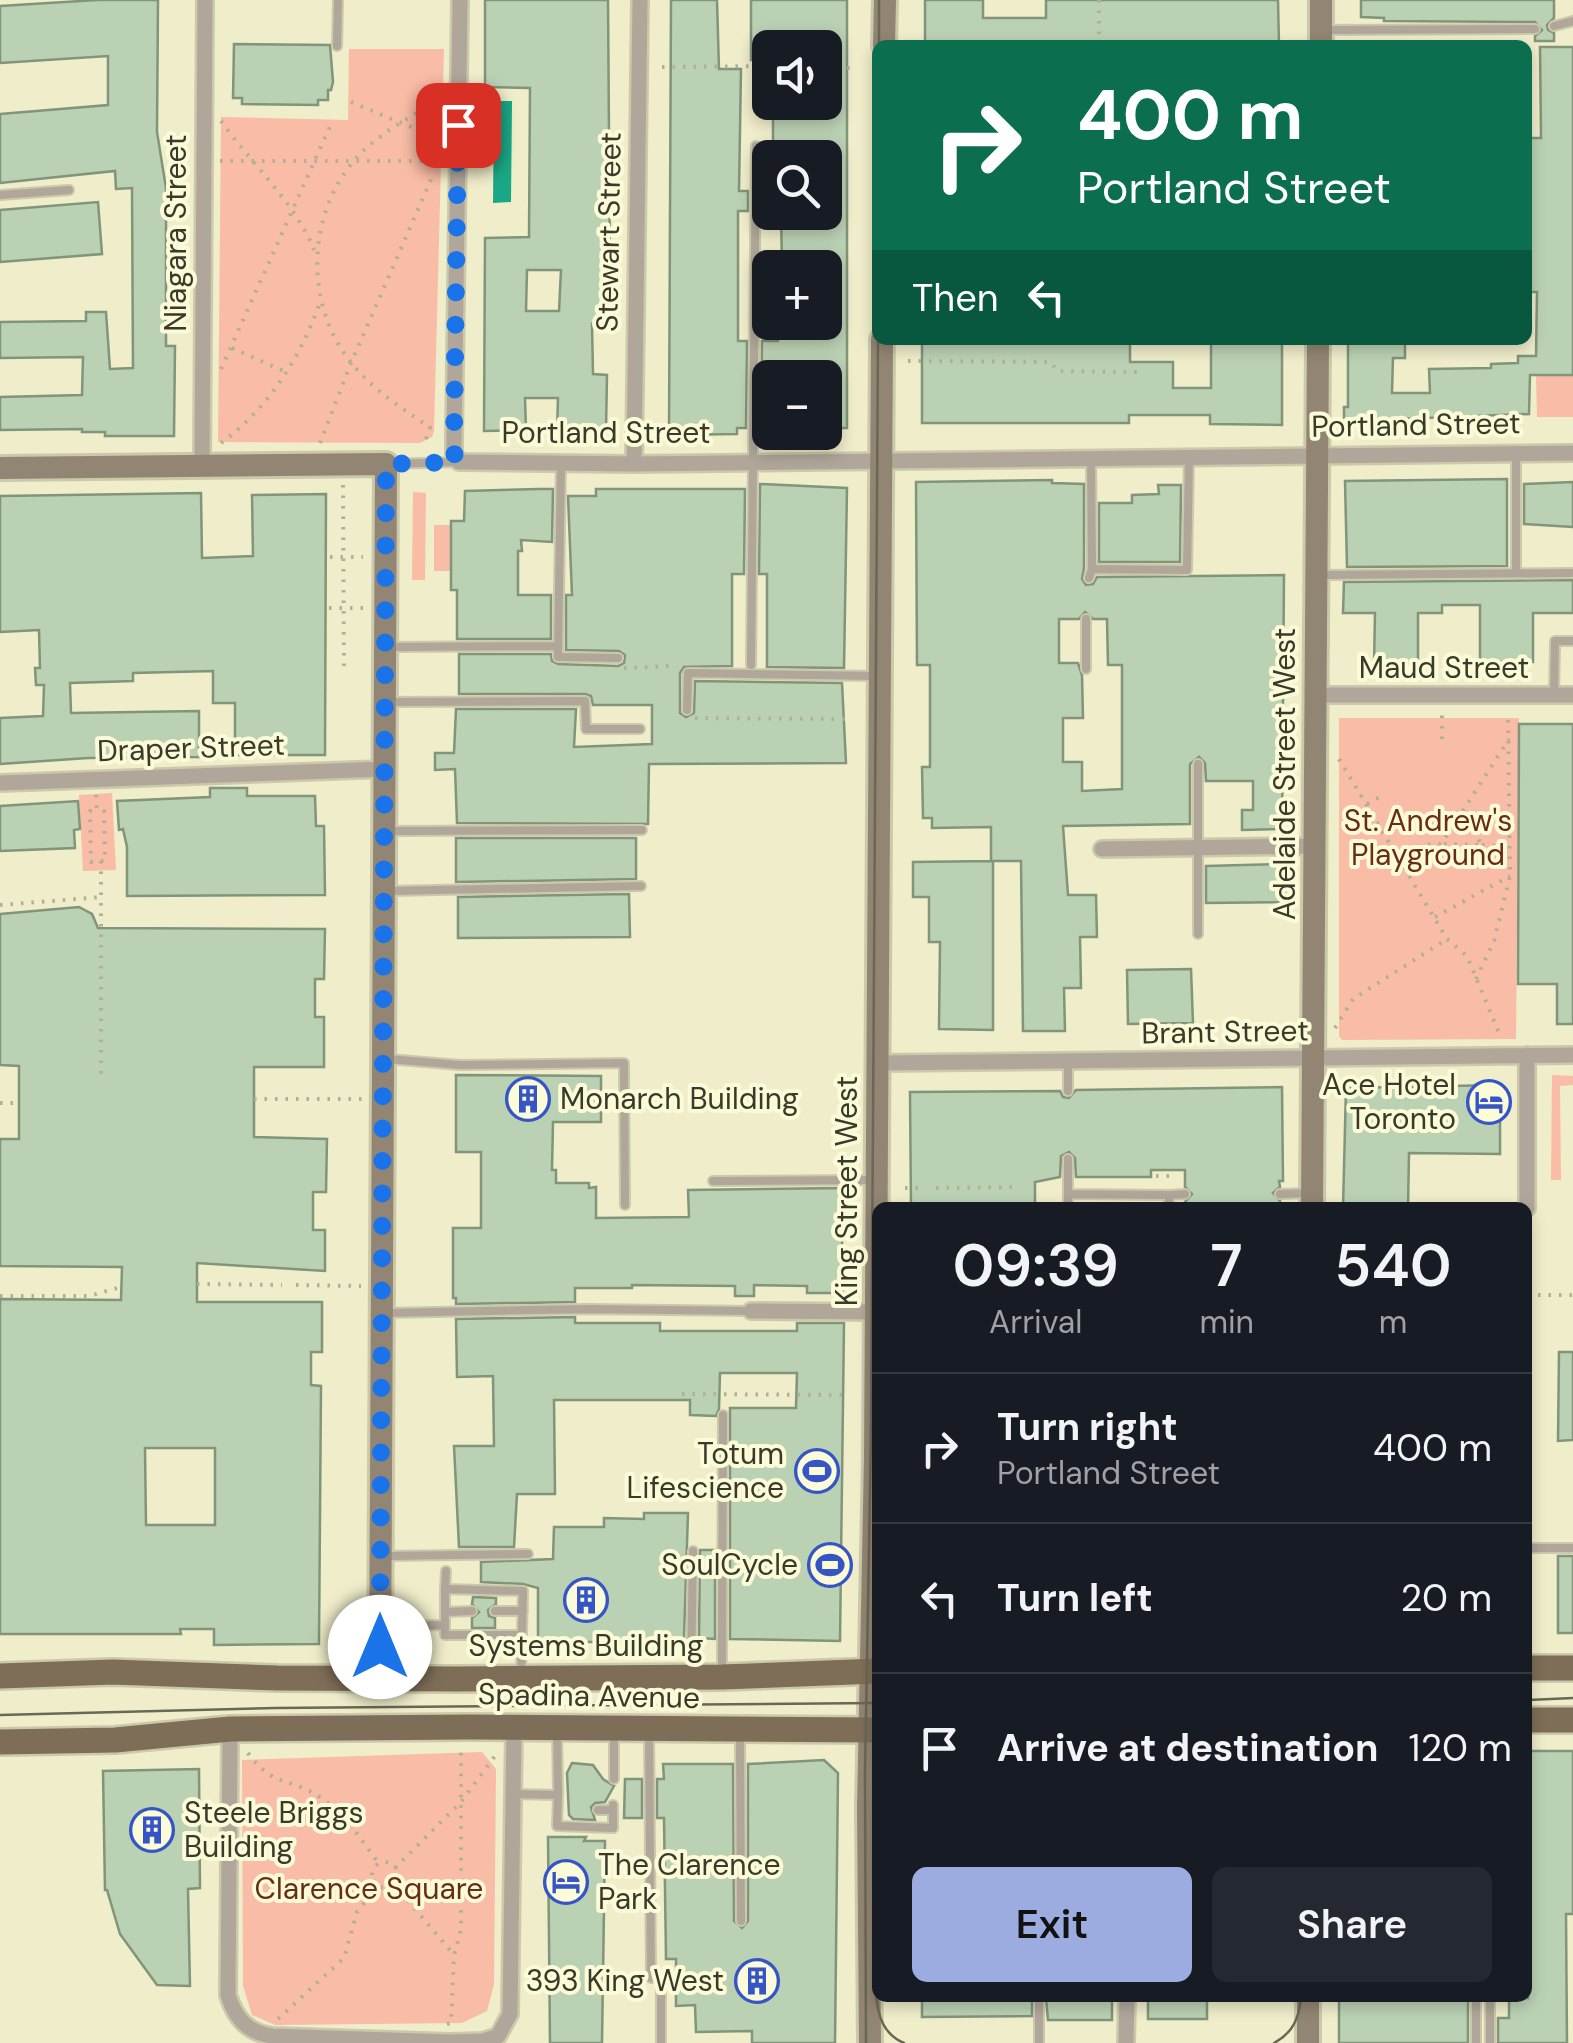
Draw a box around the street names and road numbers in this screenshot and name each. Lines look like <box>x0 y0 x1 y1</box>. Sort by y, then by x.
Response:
street label: Stewart Street <box>587 132 630 332</box>
street label: Niagara Street <box>156 134 195 332</box>
street label: Portland Street <box>1311 403 1521 446</box>
street label: Portland Street <box>501 413 711 452</box>
street label: Adelaide Street West <box>1265 628 1304 920</box>
street label: Maud Street <box>1359 648 1529 687</box>
street label: Draper Street <box>96 725 286 770</box>
street label: Brant Street <box>1141 1011 1309 1052</box>
street label: King Street West <box>827 1076 866 1306</box>
street label: Spadina Avenue <box>478 1674 700 1717</box>

